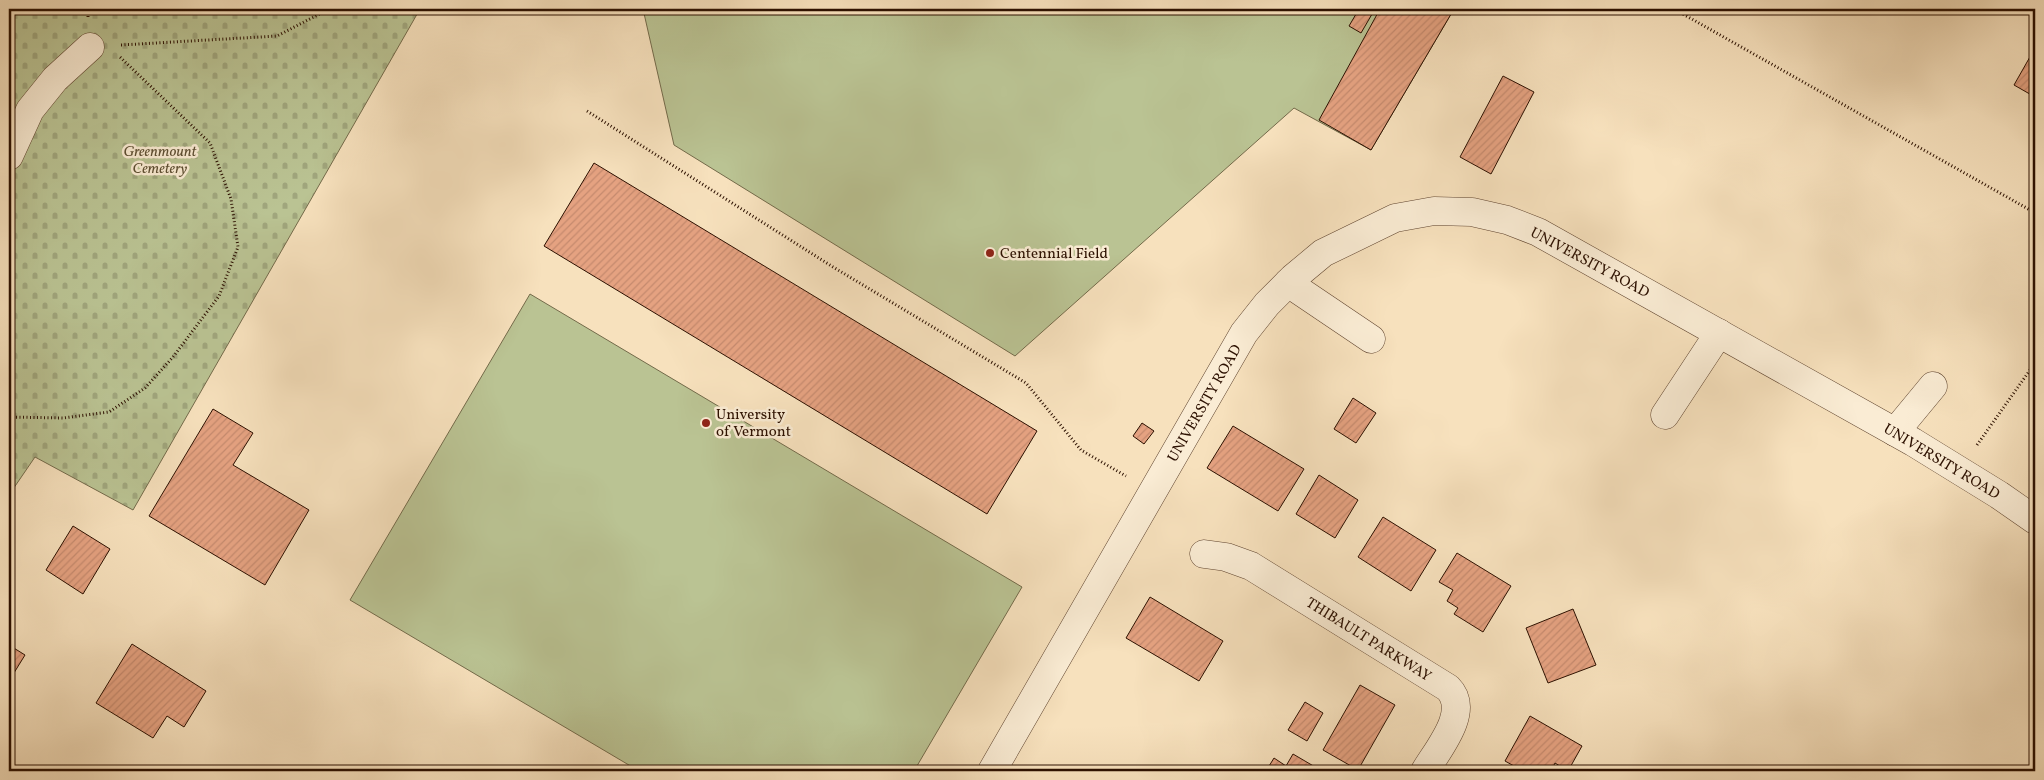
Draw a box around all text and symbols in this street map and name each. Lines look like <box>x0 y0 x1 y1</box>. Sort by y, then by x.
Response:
park label: Greenmount Cemetery <box>124 142 198 180</box>
street label: UNIVERSITY ROAD <box>1526 223 1653 304</box>
place label: Centennial Field <box>1000 244 1108 265</box>
marker: Centennial Field <box>984 247 996 259</box>
street label: UNIVERSITY ROAD <box>1163 341 1248 466</box>
place label: University of Vermont <box>716 405 791 443</box>
marker: University of Vermont <box>700 417 712 429</box>
street label: UNIVERSITY ROAD <box>1879 419 2003 505</box>
street label: THIBAULT PARKWAY <box>1301 593 1435 688</box>

